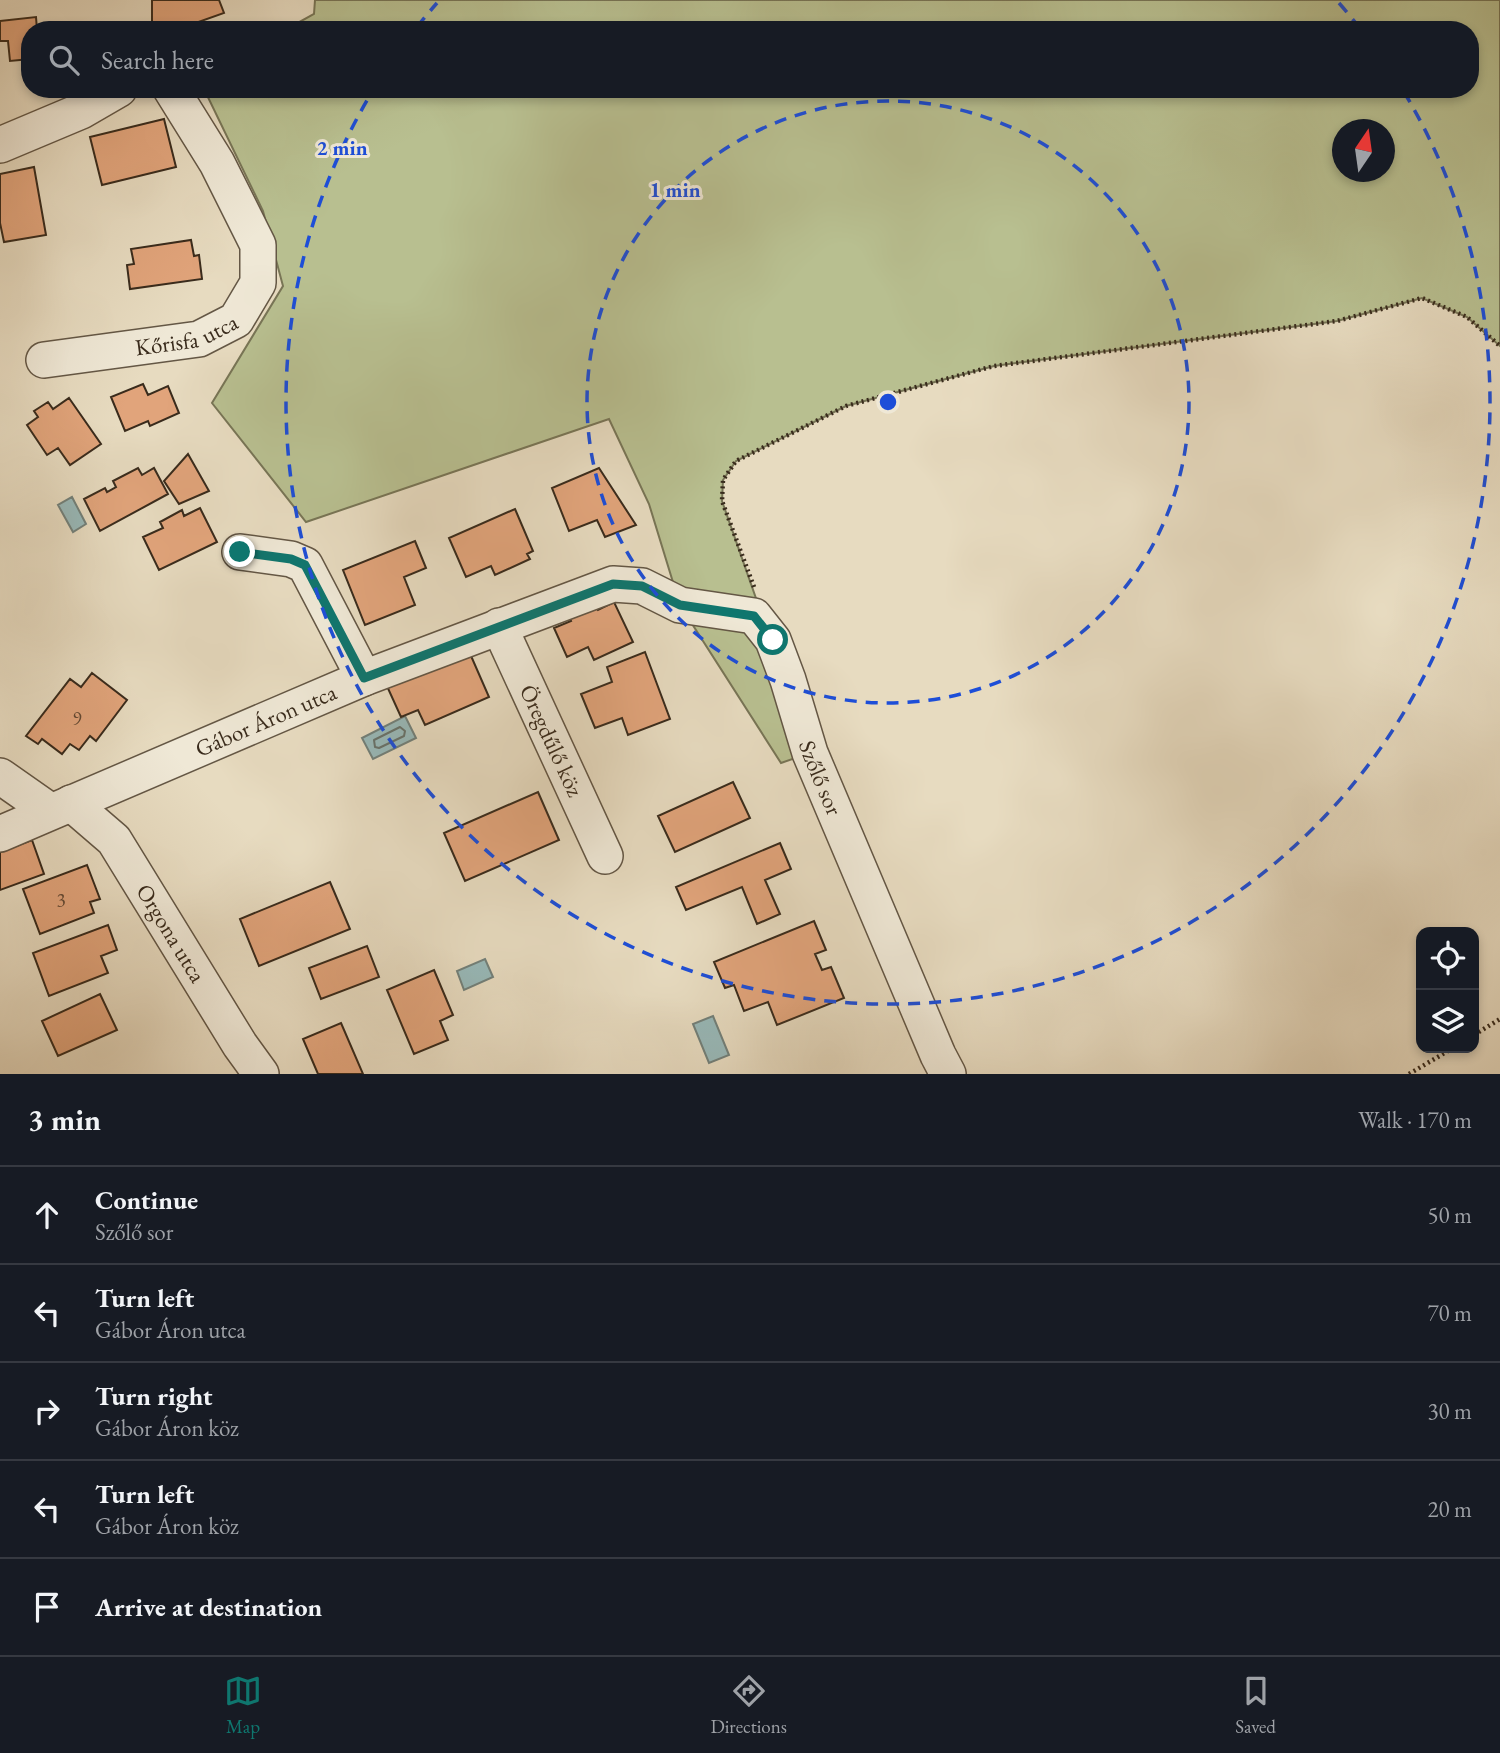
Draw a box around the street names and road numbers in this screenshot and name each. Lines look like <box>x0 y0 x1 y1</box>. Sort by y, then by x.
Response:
street label: Kőrisfa utca <box>133 306 244 363</box>
street label: Gábor Áron utca <box>190 676 342 764</box>
street label: Öregdűlő köz <box>513 680 591 802</box>
street label: Szőlő sor <box>792 737 850 820</box>
street label: Orgona utca <box>130 878 213 989</box>

